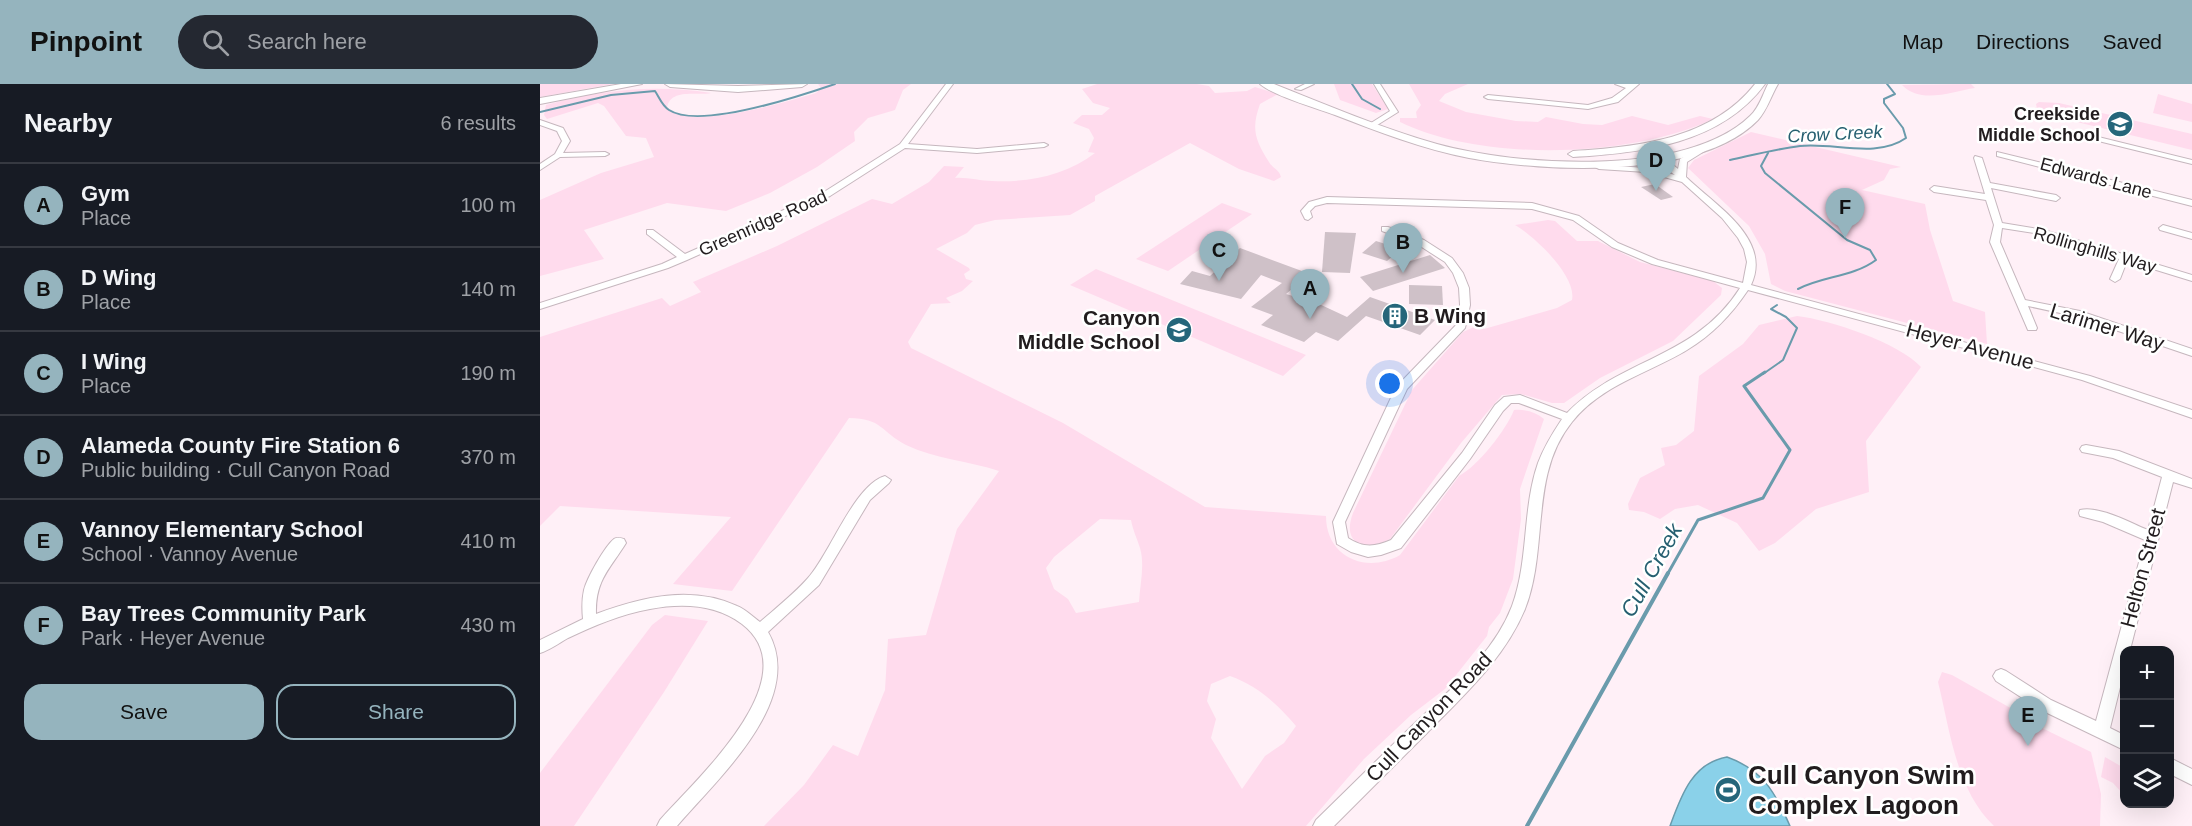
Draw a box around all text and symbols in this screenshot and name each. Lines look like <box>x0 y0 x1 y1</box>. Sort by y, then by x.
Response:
search box <box>178 15 598 69</box>
text: Pinpoint <box>30 26 142 57</box>
icon: search <box>199 26 232 59</box>
text: Search here <box>247 29 367 54</box>
text: Map <box>1902 30 1943 53</box>
text: Directions <box>1976 30 2069 53</box>
text: Saved <box>2102 30 2162 53</box>
place label: Creekside Middle School <box>1978 104 2100 145</box>
text: Nearby <box>24 108 112 138</box>
school or university icon: Creekside Middle School <box>2105 109 2135 139</box>
text: 6 results <box>440 112 516 134</box>
water label: Crow Creek <box>1787 121 1884 146</box>
pin: D <box>1636 141 1676 191</box>
street label: Edwards Lane <box>2038 153 2154 203</box>
text: Gym <box>81 181 130 206</box>
street label: Greenridge Road <box>696 186 830 260</box>
pin: F <box>1826 188 1864 238</box>
text: A <box>36 194 51 216</box>
text: 100 m <box>460 194 516 216</box>
text: Place <box>81 207 131 229</box>
street label: Rollinghills Way <box>2032 223 2158 277</box>
pin: B <box>1384 224 1422 273</box>
pin: C <box>1200 232 1238 281</box>
text: D Wing <box>81 265 157 290</box>
pin: A <box>1290 270 1330 319</box>
text: B <box>36 278 51 300</box>
text: 140 m <box>460 278 516 300</box>
text: Place <box>81 291 131 313</box>
street label: Larimer Way <box>2047 298 2168 355</box>
building icon: B Wing <box>1380 301 1410 331</box>
place label: B Wing <box>1414 304 1486 327</box>
place label: Canyon Middle School <box>1018 306 1160 353</box>
school or university icon: Canyon Middle School <box>1164 315 1194 345</box>
street label: Heyer Avenue <box>1904 317 2037 374</box>
text: I Wing <box>81 349 147 374</box>
text: C <box>36 362 51 384</box>
text: 190 m <box>460 362 516 384</box>
your location <box>1375 369 1404 398</box>
text: Place <box>81 375 131 397</box>
text: Alameda County Fire Station 6 <box>81 433 400 458</box>
text: D <box>36 446 51 468</box>
text: 370 m <box>460 446 516 468</box>
text: Public building · Cull Canyon Road <box>81 459 390 481</box>
street label: Helton Street <box>2116 506 2170 630</box>
text: Vannoy Elementary School <box>81 517 363 542</box>
water label: Cull Creek <box>1616 518 1688 621</box>
text: E <box>37 530 50 552</box>
text: 410 m <box>460 530 516 552</box>
text: School · Vannoy Avenue <box>81 543 298 565</box>
text: Bay Trees Community Park <box>81 601 366 626</box>
text: F <box>37 614 50 636</box>
text: 430 m <box>460 614 516 636</box>
text: Park · Heyer Avenue <box>81 627 265 649</box>
map controls <box>2120 646 2174 808</box>
button: + <box>2120 646 2174 700</box>
street label: Cull Canyon Road <box>1361 647 1496 786</box>
button: Save <box>24 684 264 740</box>
button: Share <box>276 684 516 740</box>
pin: E <box>2008 696 2048 746</box>
button: − <box>2120 700 2174 754</box>
button: layers <box>2120 754 2174 808</box>
place label: Cull Canyon Swim Complex Lagoon <box>1748 760 1975 820</box>
sports icon: Cull Canyon Swim Complex Lagoon <box>1713 775 1743 805</box>

